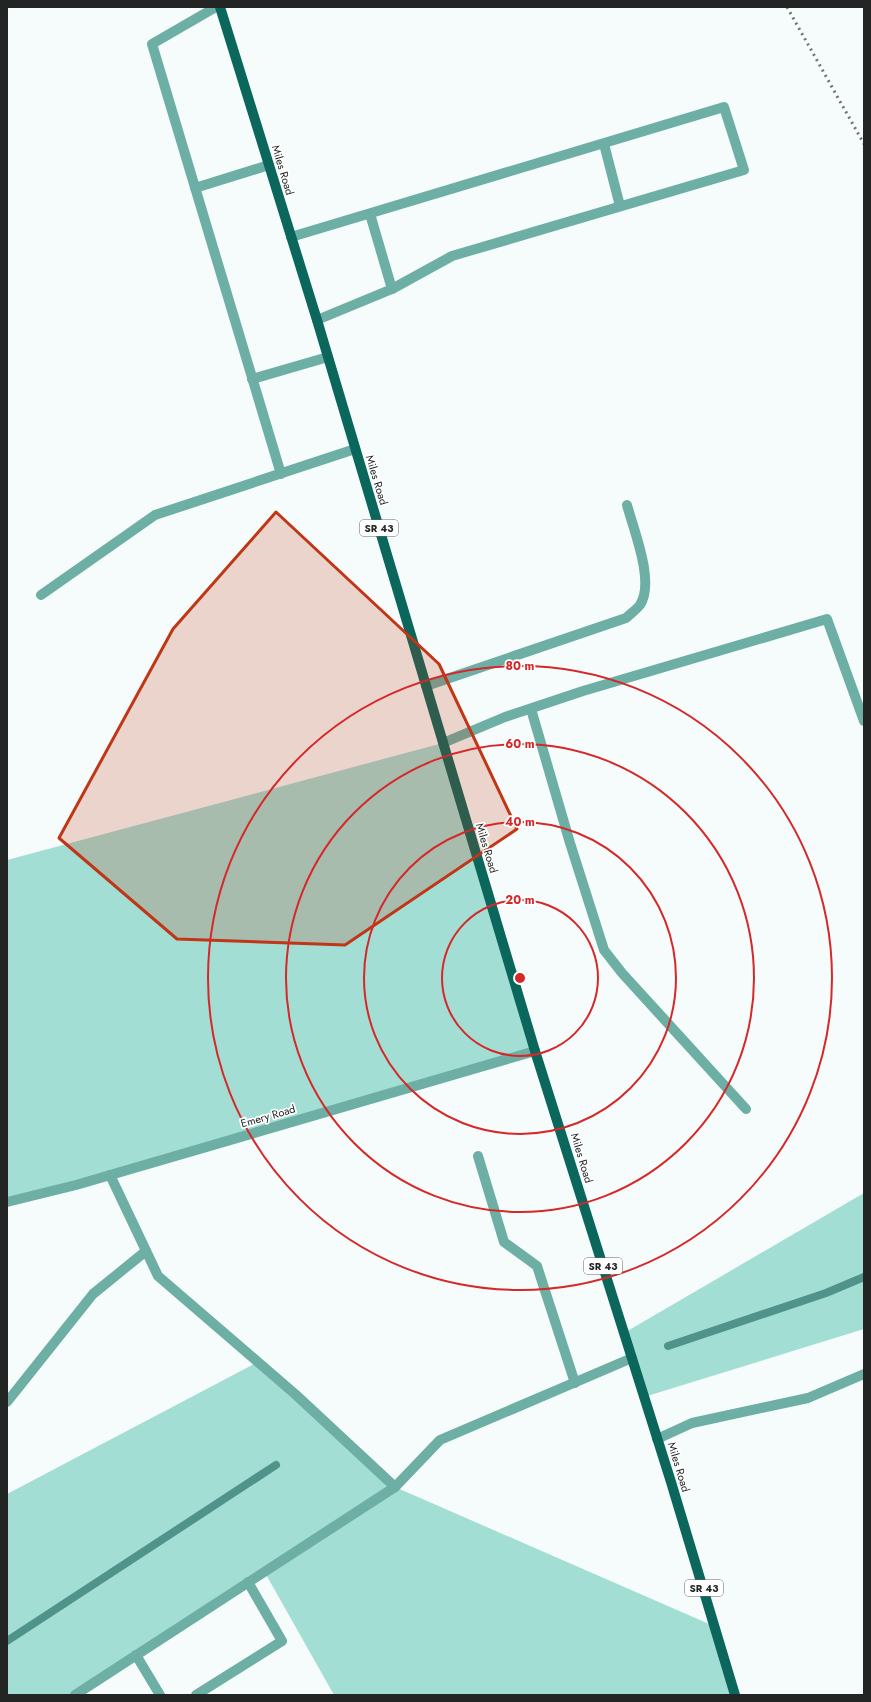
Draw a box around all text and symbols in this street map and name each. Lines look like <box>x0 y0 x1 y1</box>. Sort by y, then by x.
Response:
street label: Miles Road <box>268 143 298 197</box>
street label: Miles Road <box>362 453 392 507</box>
road number: SR 43 <box>360 520 398 536</box>
text: 80 m <box>506 657 535 675</box>
text: 60 m <box>505 735 535 753</box>
text: 40 m <box>505 813 535 831</box>
street label: Miles Road <box>472 821 502 875</box>
text: 20 m <box>505 891 535 909</box>
centre of rings <box>513 971 527 985</box>
street label: Emery Road <box>239 1101 297 1131</box>
street label: Miles Road <box>567 1131 597 1185</box>
road number: SR 43 <box>584 1258 622 1274</box>
street label: Miles Road <box>664 1440 694 1494</box>
road number: SR 43 <box>685 1580 723 1596</box>

